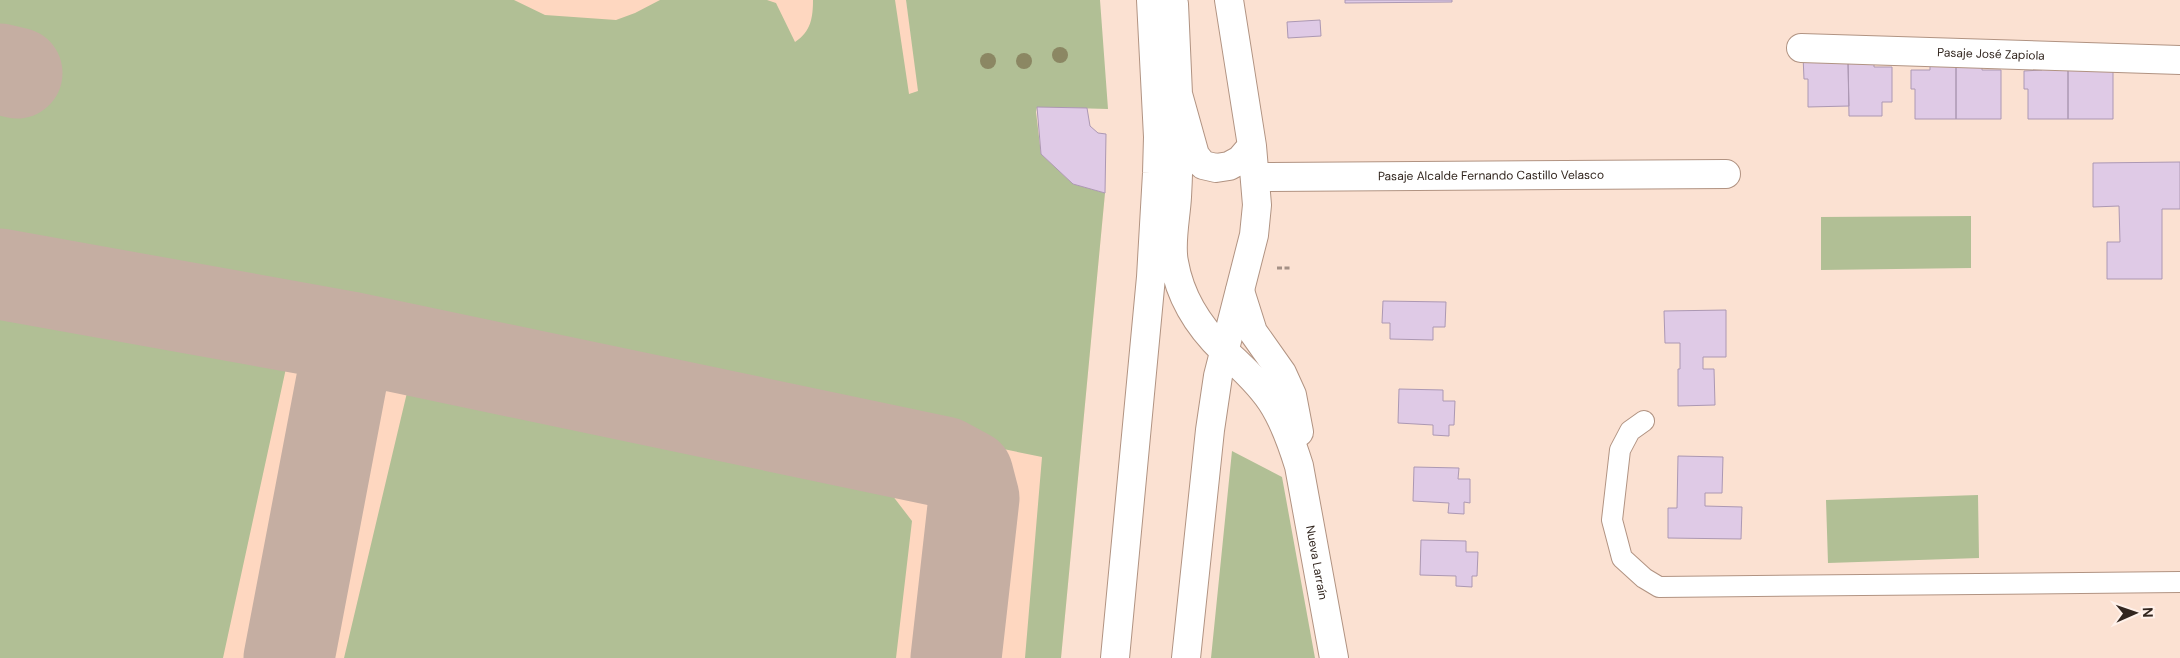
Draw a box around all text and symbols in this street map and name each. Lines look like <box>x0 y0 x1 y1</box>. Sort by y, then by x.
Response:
street label: Pasaje José Zapiola <box>1937 44 2045 64</box>
street label: Pasaje Alcalde Fernando Castillo Velasco <box>1378 167 1604 184</box>
street label: Nueva Larraín <box>1302 524 1331 601</box>
north arrow <box>2110 588 2160 638</box>
text: N <box>2139 607 2157 618</box>

